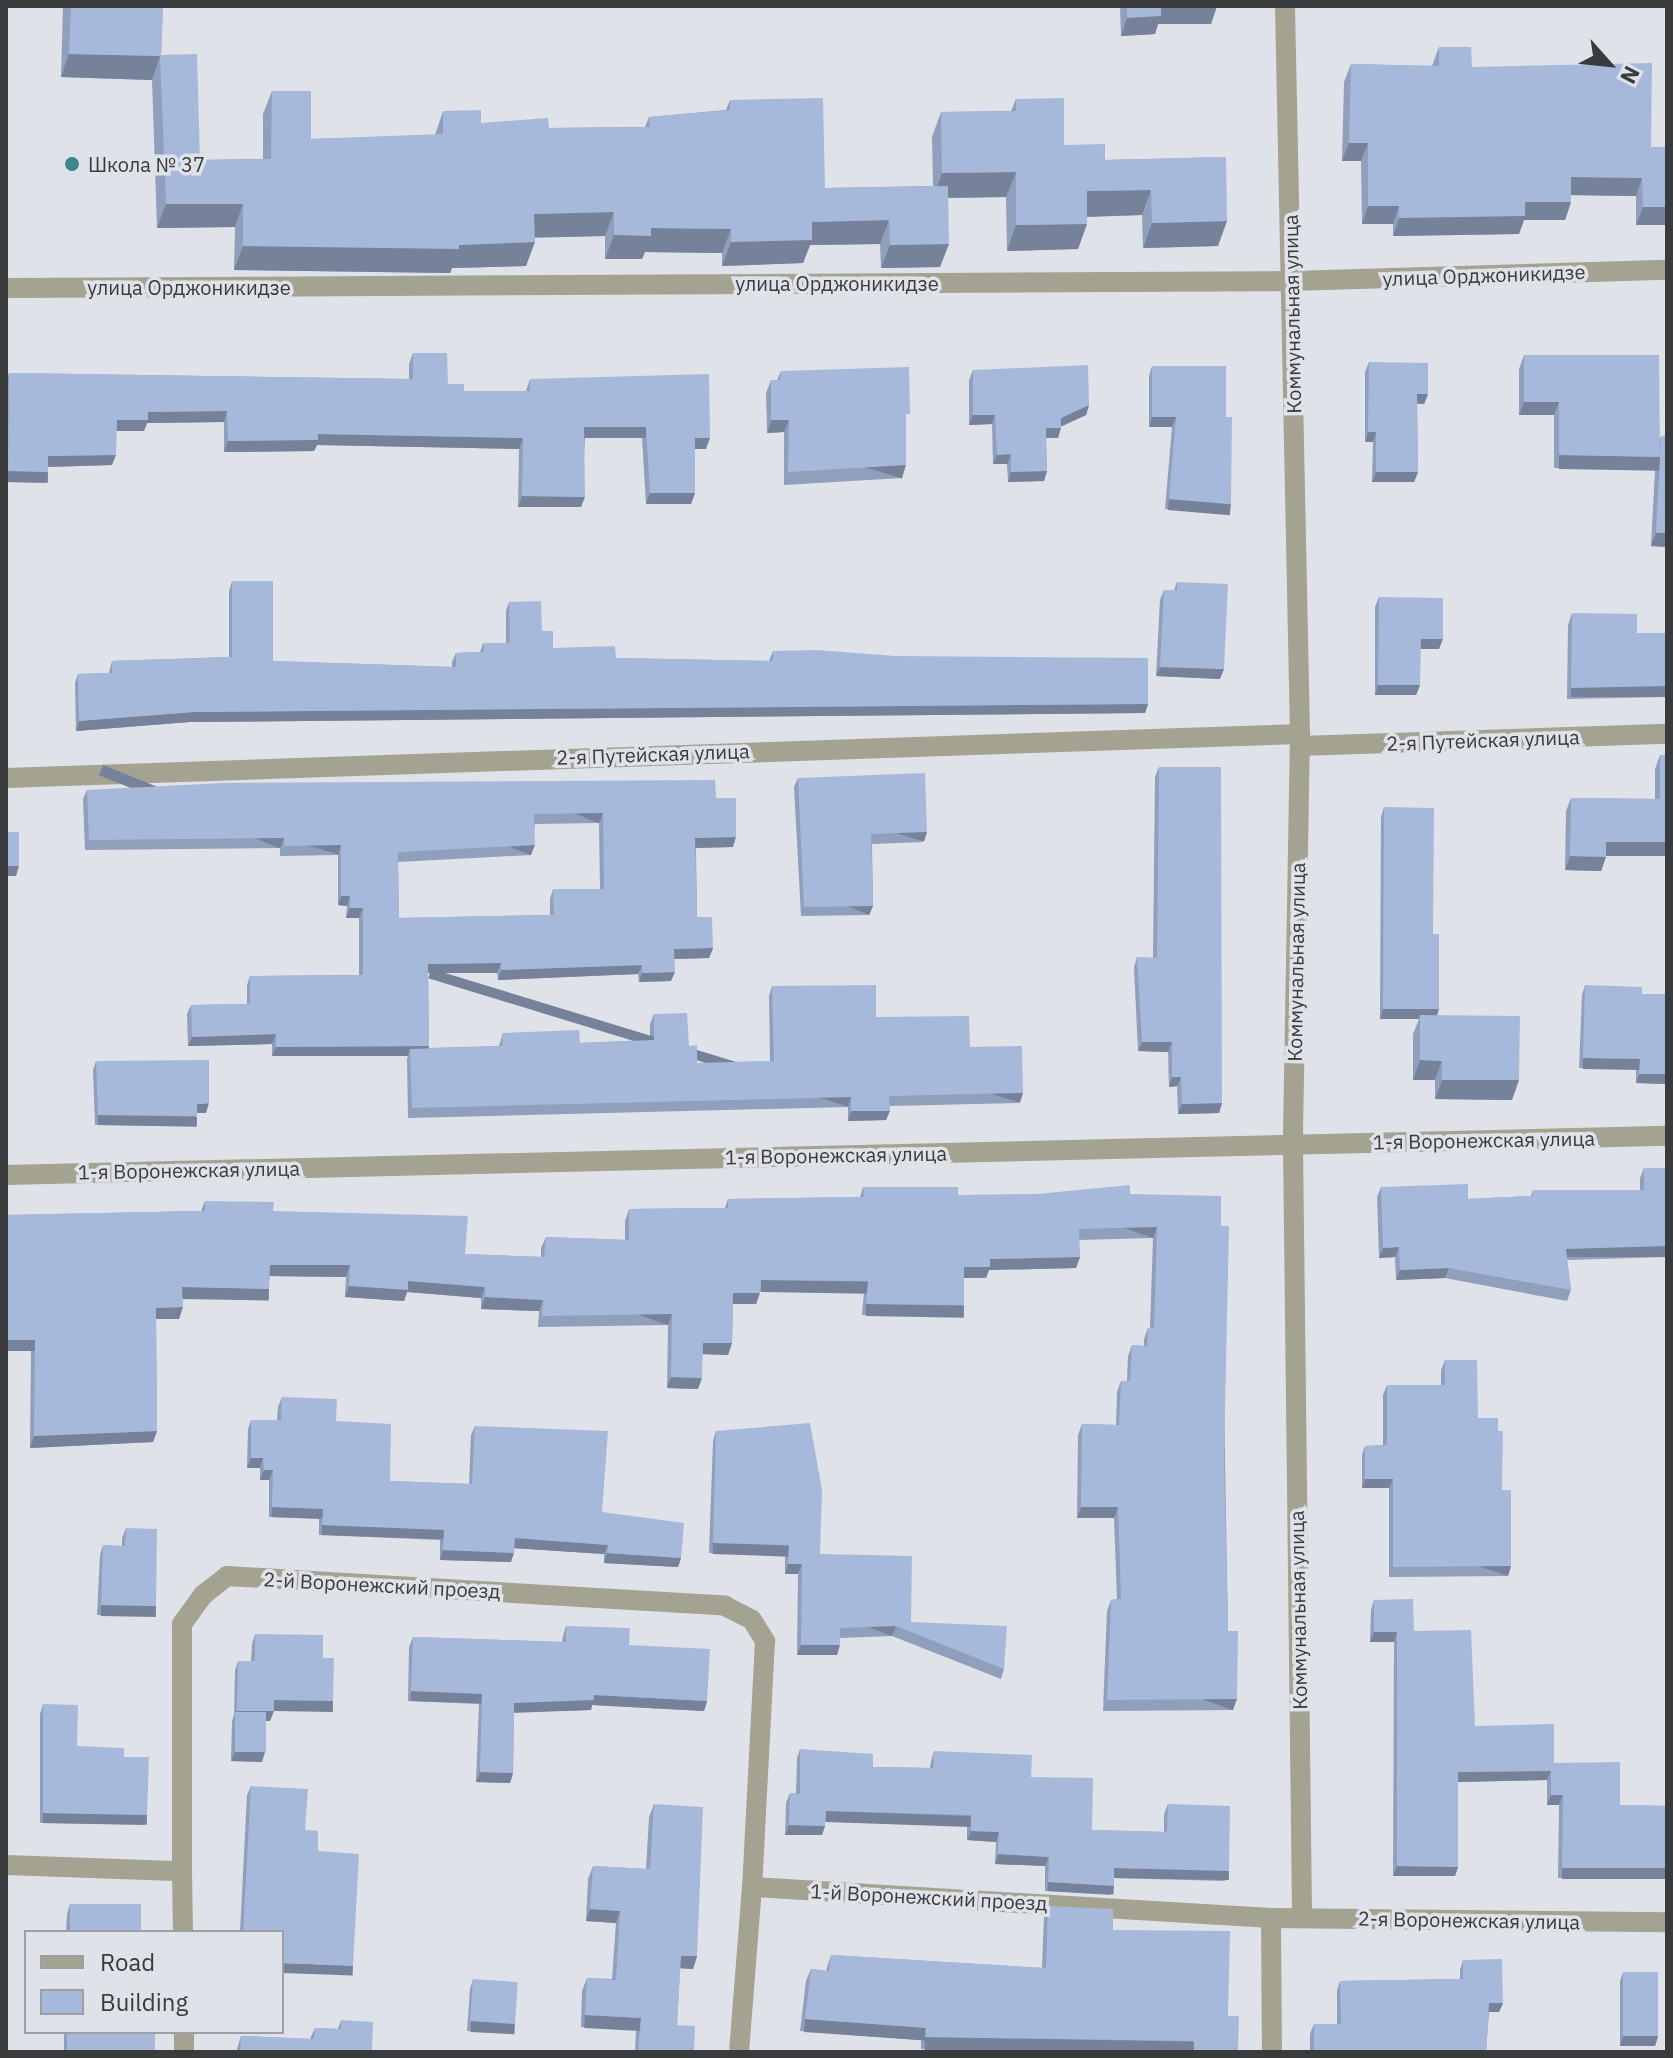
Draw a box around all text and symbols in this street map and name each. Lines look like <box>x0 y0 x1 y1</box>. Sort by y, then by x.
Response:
north arrow <box>1569 24 1649 104</box>
text: N <box>1614 61 1647 89</box>
place label: Школа № 37 <box>88 152 205 176</box>
marker: Школа № 37 <box>63 155 81 173</box>
street label: Коммунальная улица <box>1278 214 1306 414</box>
street label: улица Орджоникидзе <box>1382 259 1586 291</box>
street label: улица Орджоникидзе <box>735 271 939 295</box>
street label: улица Орджоникидзе <box>87 275 291 299</box>
street label: 2-я Путейская улица <box>1386 725 1580 755</box>
street label: 2-я Путейская улица <box>556 739 750 769</box>
street label: Коммунальная улица <box>1282 862 1310 1062</box>
street label: 1-я Воронежская улица <box>1373 1126 1595 1154</box>
street label: 1-я Воронежская улица <box>725 1141 947 1169</box>
street label: 1-я Воронежская улица <box>78 1156 300 1184</box>
street label: Коммунальная улица <box>1284 1510 1312 1710</box>
street label: 2-й Воронежский проезд <box>263 1567 501 1603</box>
street label: 1-й Воронежский проезд <box>810 1879 1048 1915</box>
street label: 2-я Воронежская улица <box>1358 1906 1580 1934</box>
legend <box>24 1930 284 2034</box>
text: Road <box>100 1946 155 1978</box>
text: Building <box>100 1986 188 2018</box>

